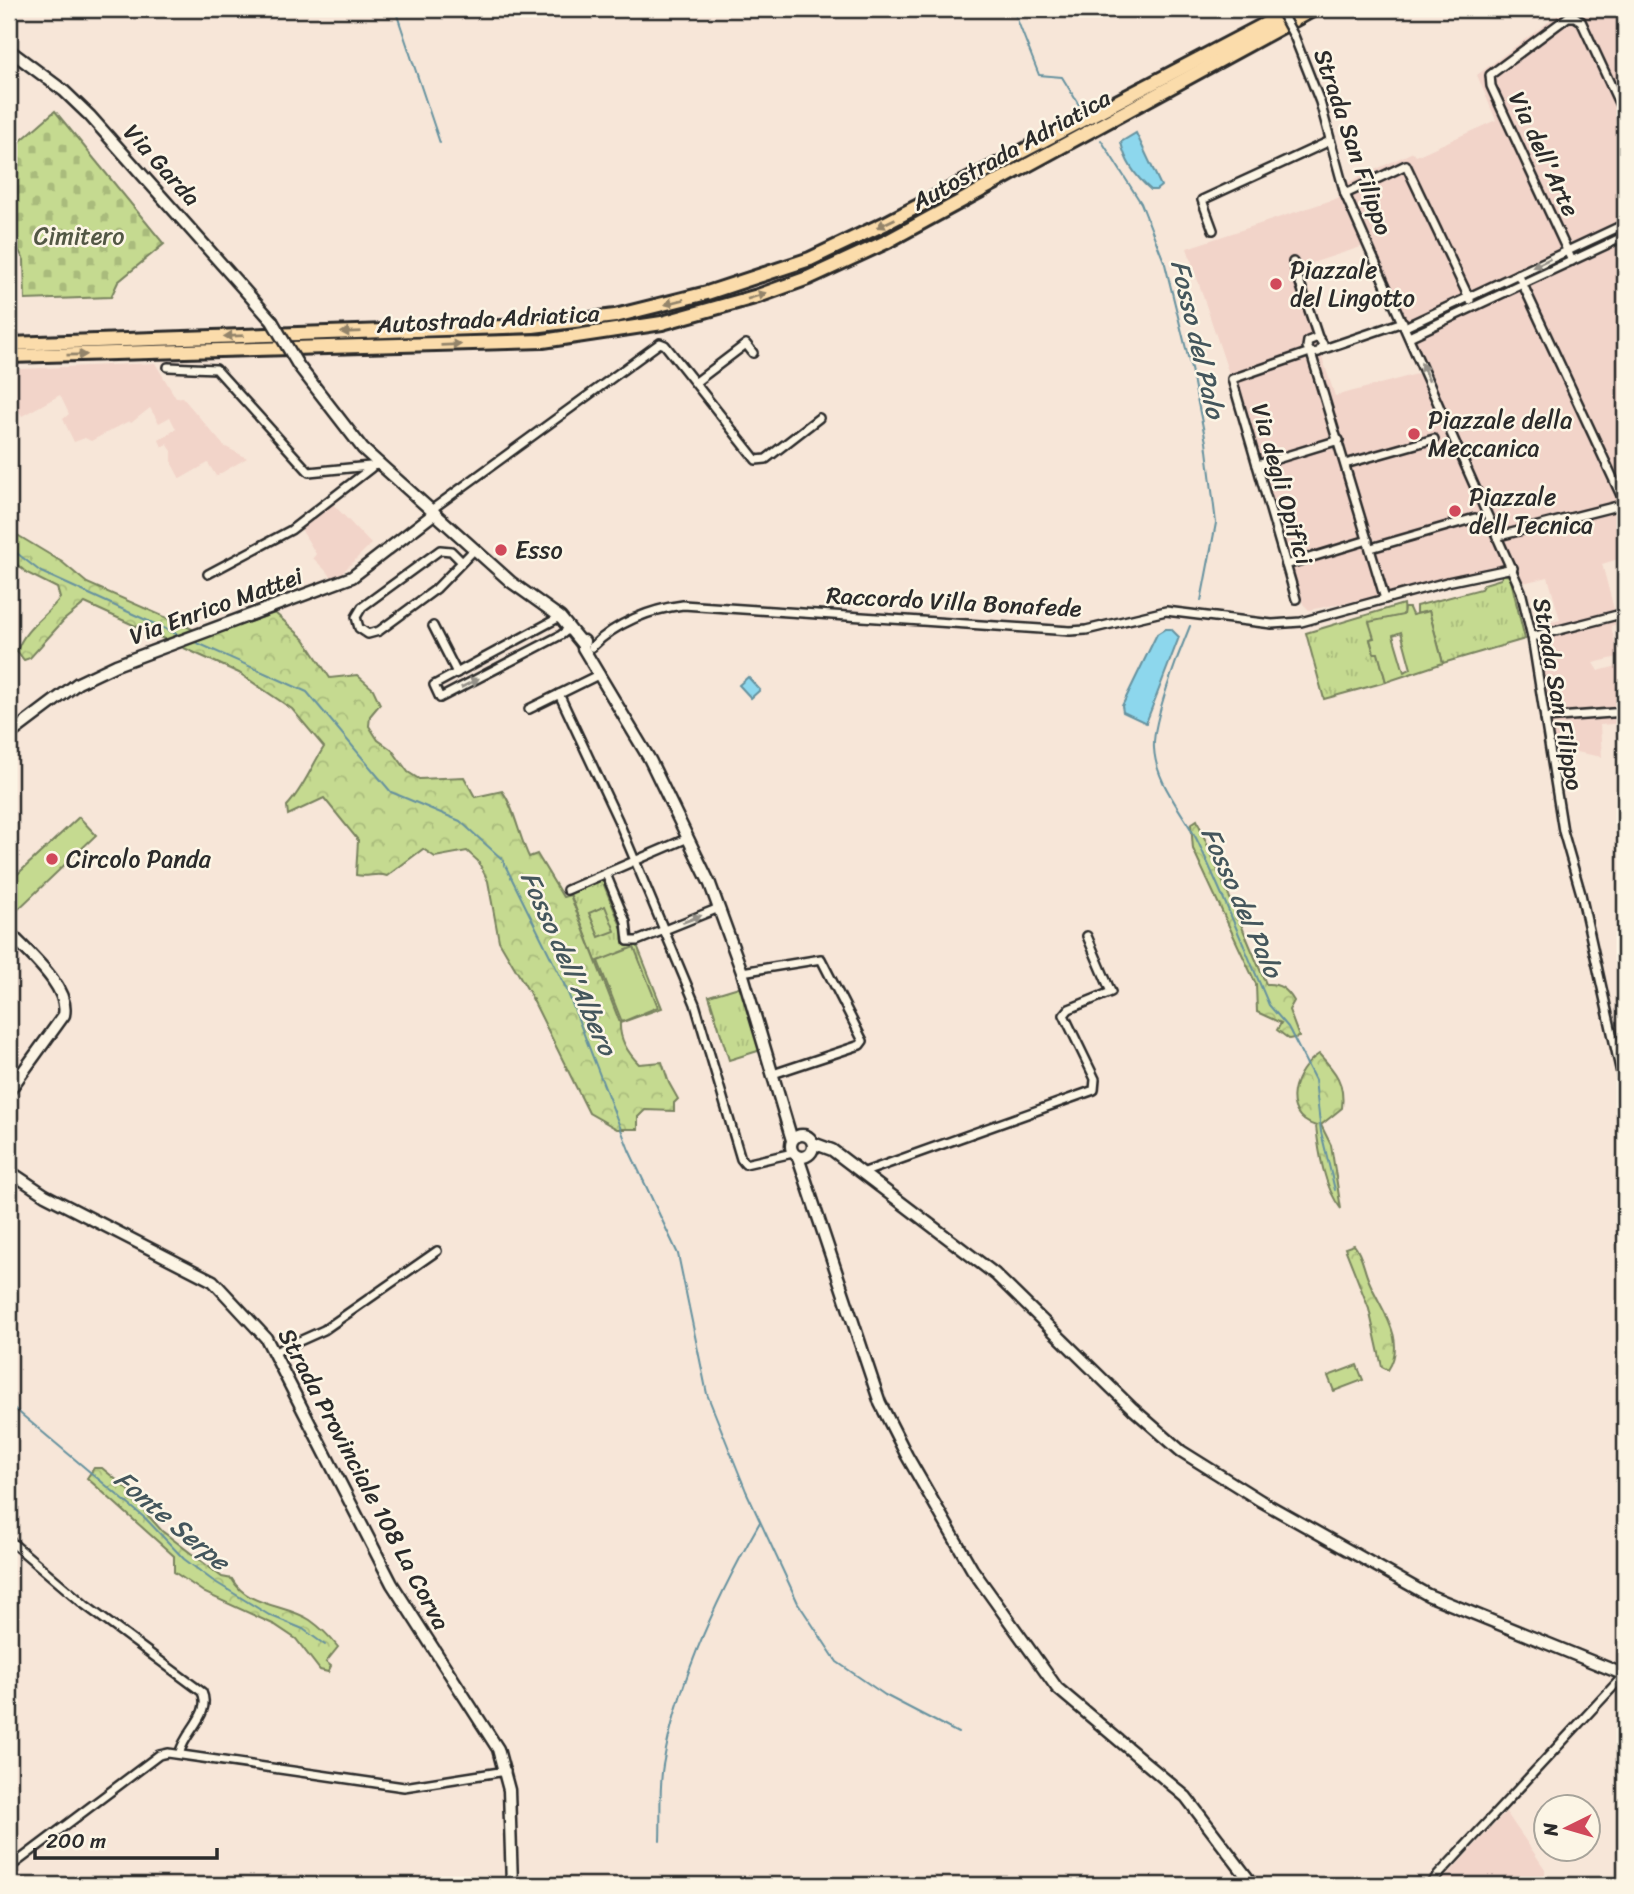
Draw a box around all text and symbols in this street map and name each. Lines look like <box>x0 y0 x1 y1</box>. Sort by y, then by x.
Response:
street label: Strada San Filippo <box>1301 43 1405 241</box>
street label: Autostrada Adriatica <box>902 77 1119 223</box>
street label: Via dell'Arte <box>1497 84 1591 224</box>
street label: Via Garda <box>113 114 211 216</box>
park label: Cimitero <box>34 215 124 257</box>
one-way arrow <box>876 217 896 228</box>
place label: Piazzale del Lingotto <box>1290 249 1415 319</box>
water label: Fosso del Palo <box>1157 255 1239 424</box>
one-way arrow <box>1531 257 1551 269</box>
marker: Piazzale del Lingotto <box>1268 276 1284 292</box>
one-way arrow <box>747 290 768 301</box>
street label: Autostrada Adriatica <box>375 292 601 346</box>
one-way arrow <box>663 296 685 307</box>
one-way arrow <box>339 327 361 338</box>
one-way arrow <box>223 331 245 342</box>
one-way arrow <box>441 339 463 351</box>
one-way arrow <box>66 349 88 360</box>
one-way arrow <box>1419 361 1430 382</box>
street label: Via degli Opifici <box>1239 398 1325 570</box>
place label: Piazzale della Meccanica <box>1428 399 1572 469</box>
marker: Piazzale della Meccanica <box>1406 426 1422 442</box>
place label: Piazzale dell Tecnica <box>1469 476 1593 546</box>
marker: Piazzale dell Tecnica <box>1447 503 1463 519</box>
place label: Esso <box>515 529 563 571</box>
marker: Esso <box>493 542 509 558</box>
street label: Via Enrico Mattei <box>123 555 310 657</box>
street label: Raccordo Villa Bonafede <box>825 574 1083 630</box>
street label: Strada San Filippo <box>1520 594 1596 794</box>
one-way arrow <box>460 677 479 689</box>
water label: Fosso del Palo <box>1188 819 1297 987</box>
place label: Circolo Panda <box>66 838 212 880</box>
marker: Circolo Panda <box>44 851 60 867</box>
water label: Fosso dell'Albero <box>508 863 631 1064</box>
one-way arrow <box>681 913 702 924</box>
street label: Strada Provinciale 108 La Corva <box>266 1320 462 1638</box>
water label: Fonte Serpe <box>104 1458 242 1584</box>
north arrow <box>1532 1792 1602 1862</box>
scale bar <box>35 1817 217 1861</box>
text: N <box>1533 1821 1568 1838</box>
text: 200 m <box>46 1822 106 1860</box>

